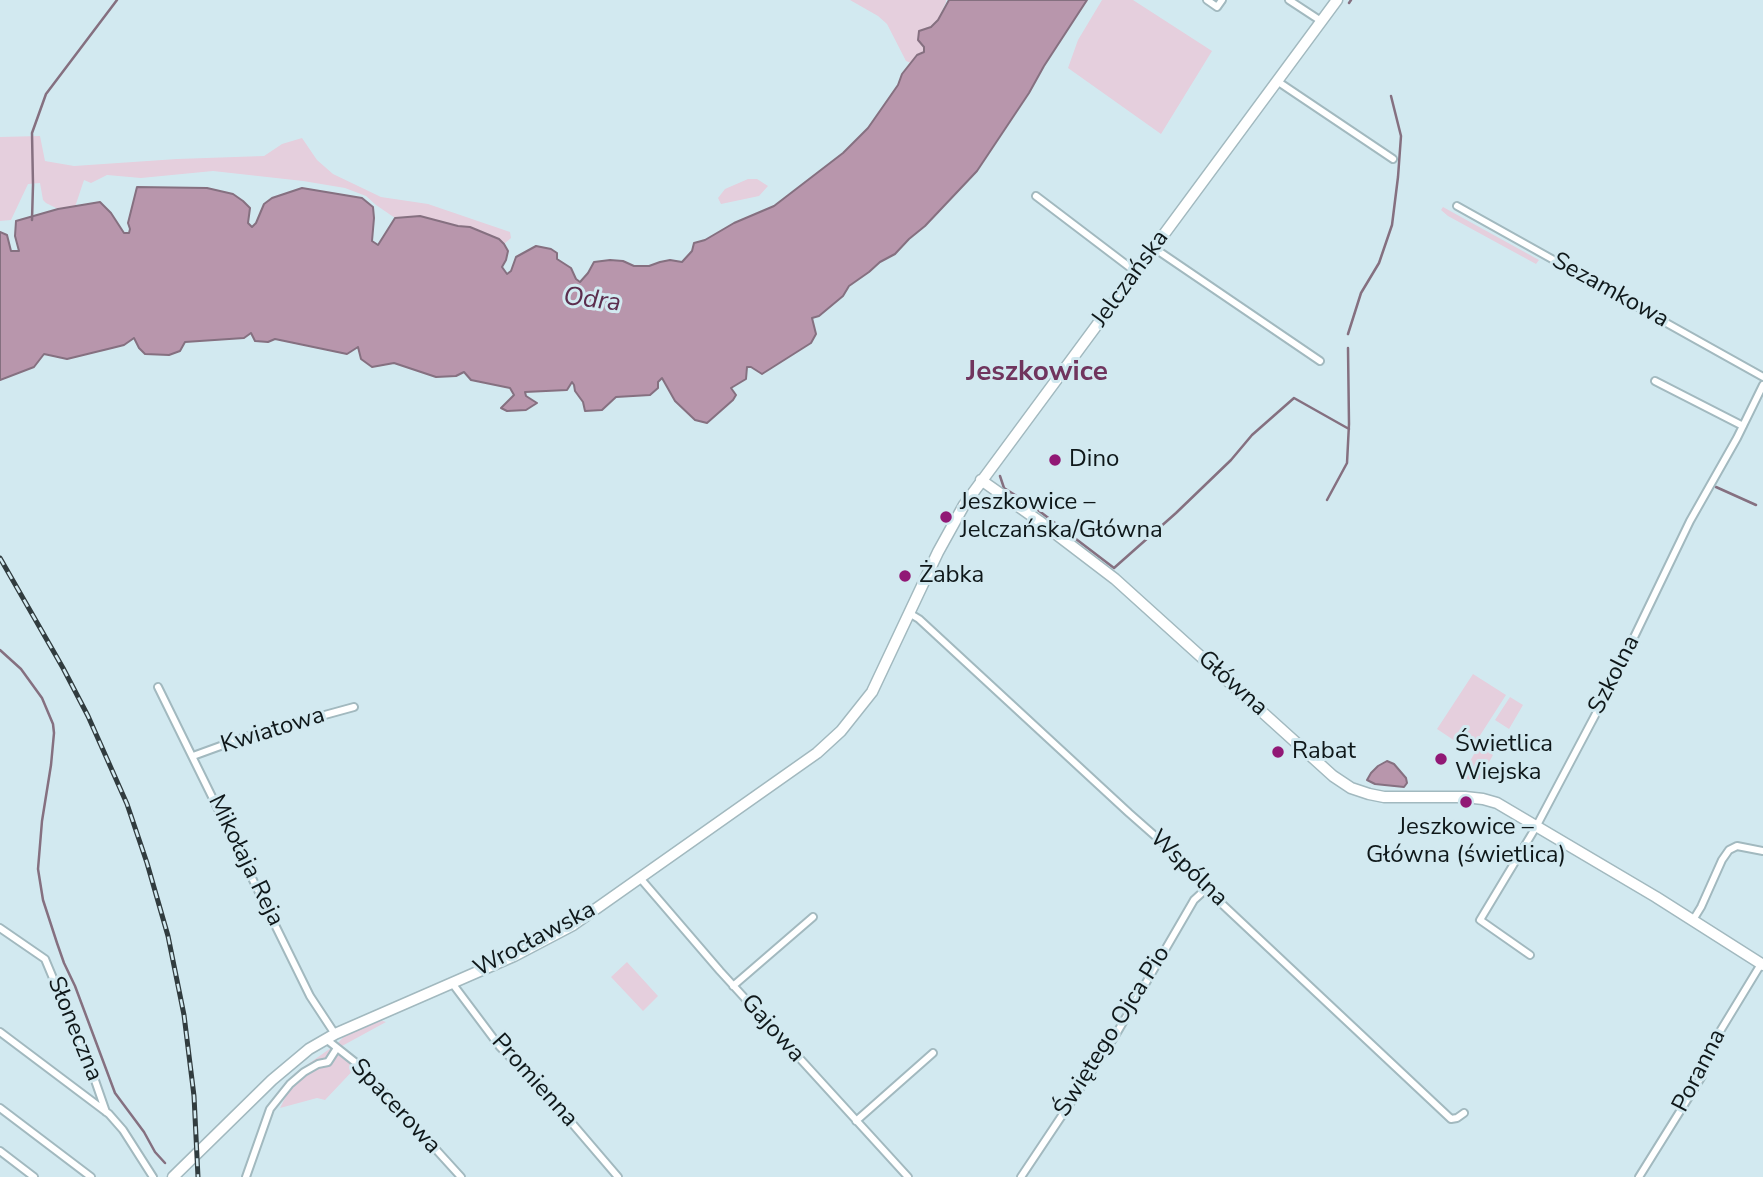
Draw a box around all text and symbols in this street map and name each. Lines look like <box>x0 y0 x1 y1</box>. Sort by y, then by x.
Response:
street label: Jelczańska <box>1086 225 1176 333</box>
street label: Sezamkowa <box>1546 247 1674 335</box>
water label: Odra <box>561 282 623 320</box>
district label: Jeszkowice <box>966 356 1108 390</box>
place label: Dino <box>1069 446 1119 474</box>
marker: Dino <box>1047 452 1063 468</box>
place label: Jeszkowice – Jelczańska/Główna <box>960 489 1163 545</box>
marker: Jeszkowice – Jelczańska/Główna <box>938 509 954 525</box>
place label: Żabka <box>919 562 984 590</box>
marker: Żabka <box>897 568 913 584</box>
street label: Szkolna <box>1583 631 1647 719</box>
street label: Główna <box>1191 645 1273 723</box>
street label: Kwiatowa <box>218 702 328 760</box>
place label: Świetlica Wiejska <box>1455 731 1553 787</box>
place label: Rabat <box>1292 738 1356 766</box>
marker: Rabat <box>1270 744 1286 760</box>
marker: Świetlica Wiejska <box>1433 751 1449 767</box>
street label: Mikołaja Reja <box>201 791 289 931</box>
marker: Jeszkowice – Główna (świetlica) <box>1458 794 1474 810</box>
place label: Jeszkowice – Główna (świetlica) <box>1366 814 1566 870</box>
street label: Wspólna <box>1143 825 1233 913</box>
street label: Wrocławska <box>469 896 601 984</box>
street label: Świętego Ojca Pio <box>1049 941 1177 1123</box>
street label: Słoneczna <box>40 973 108 1085</box>
street label: Gajowa <box>734 989 810 1069</box>
street label: Poranna <box>1667 1025 1733 1117</box>
street label: Promienna <box>485 1028 583 1134</box>
street label: Spacerowa <box>344 1054 446 1160</box>

